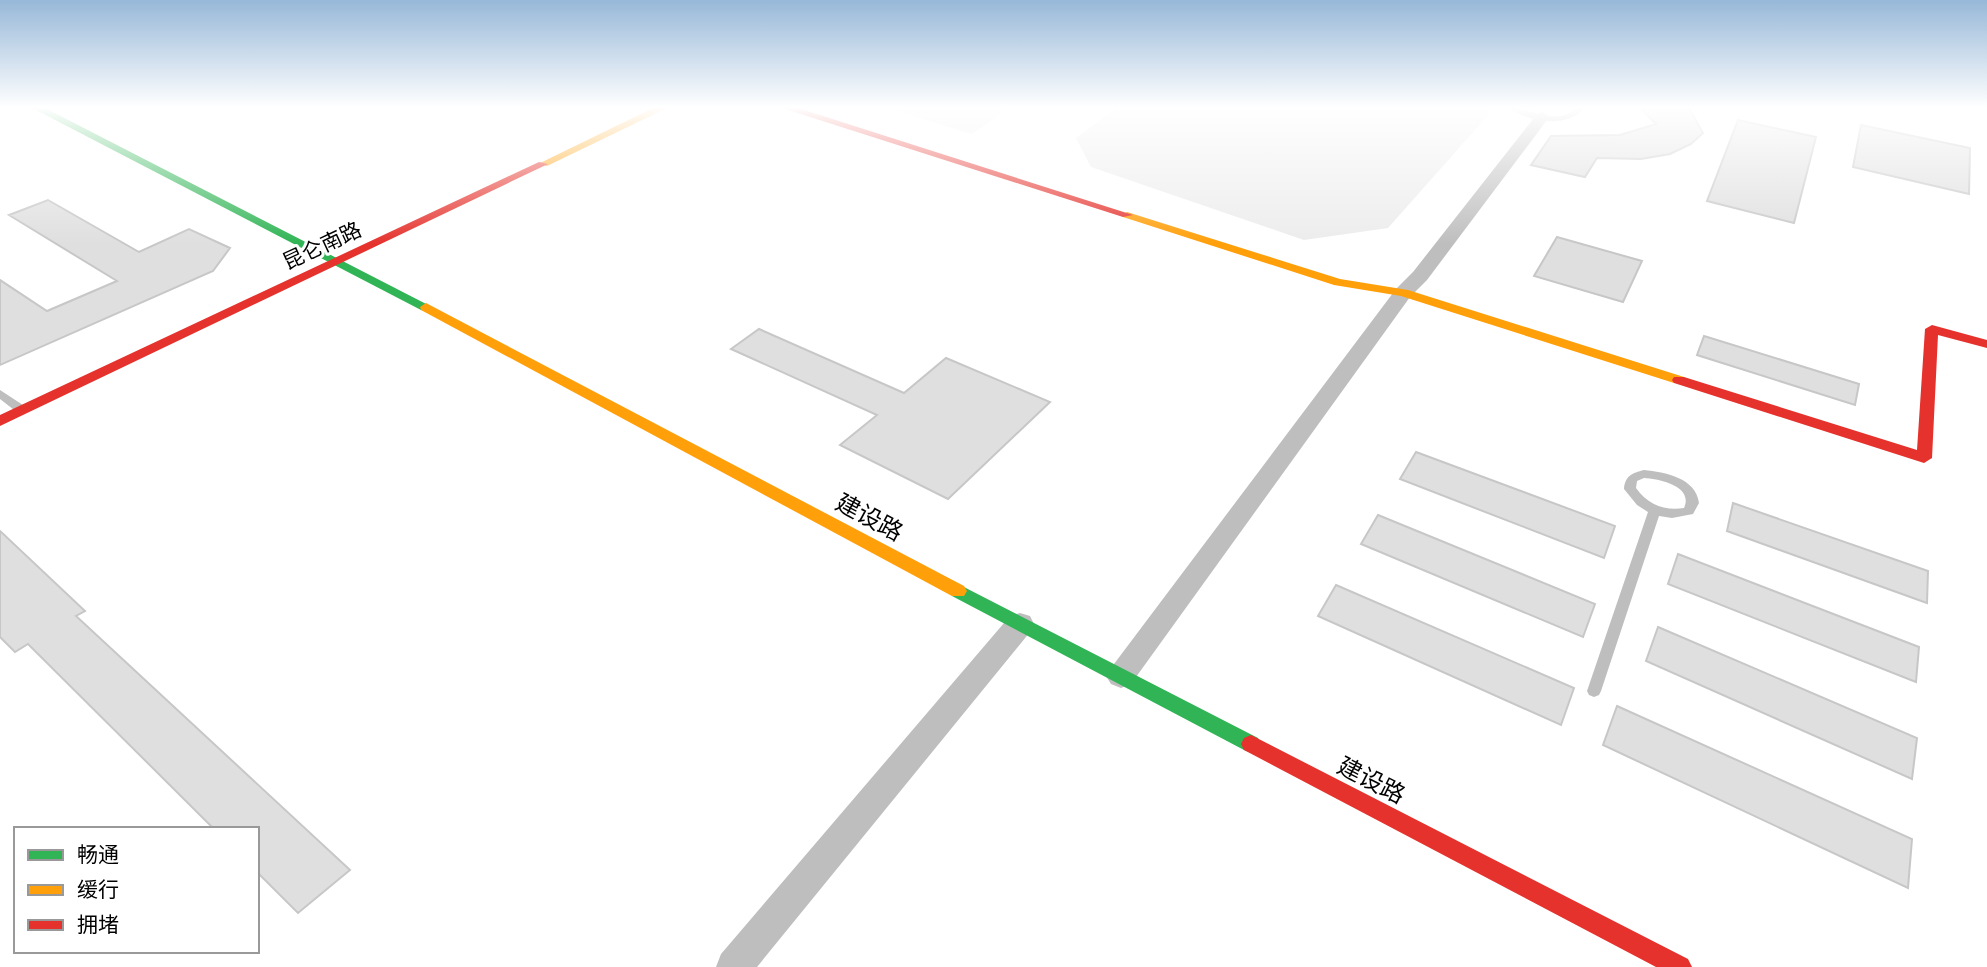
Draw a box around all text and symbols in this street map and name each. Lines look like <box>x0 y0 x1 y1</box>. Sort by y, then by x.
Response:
street label: 昆仑南路 <box>278 215 366 277</box>
street label: 建设路 <box>829 486 909 550</box>
street label: 建设路 <box>1331 749 1411 813</box>
legend <box>14 827 259 953</box>
text: 畅通 <box>77 840 119 870</box>
text: 缓行 <box>77 875 119 905</box>
text: 拥堵 <box>77 910 119 940</box>

